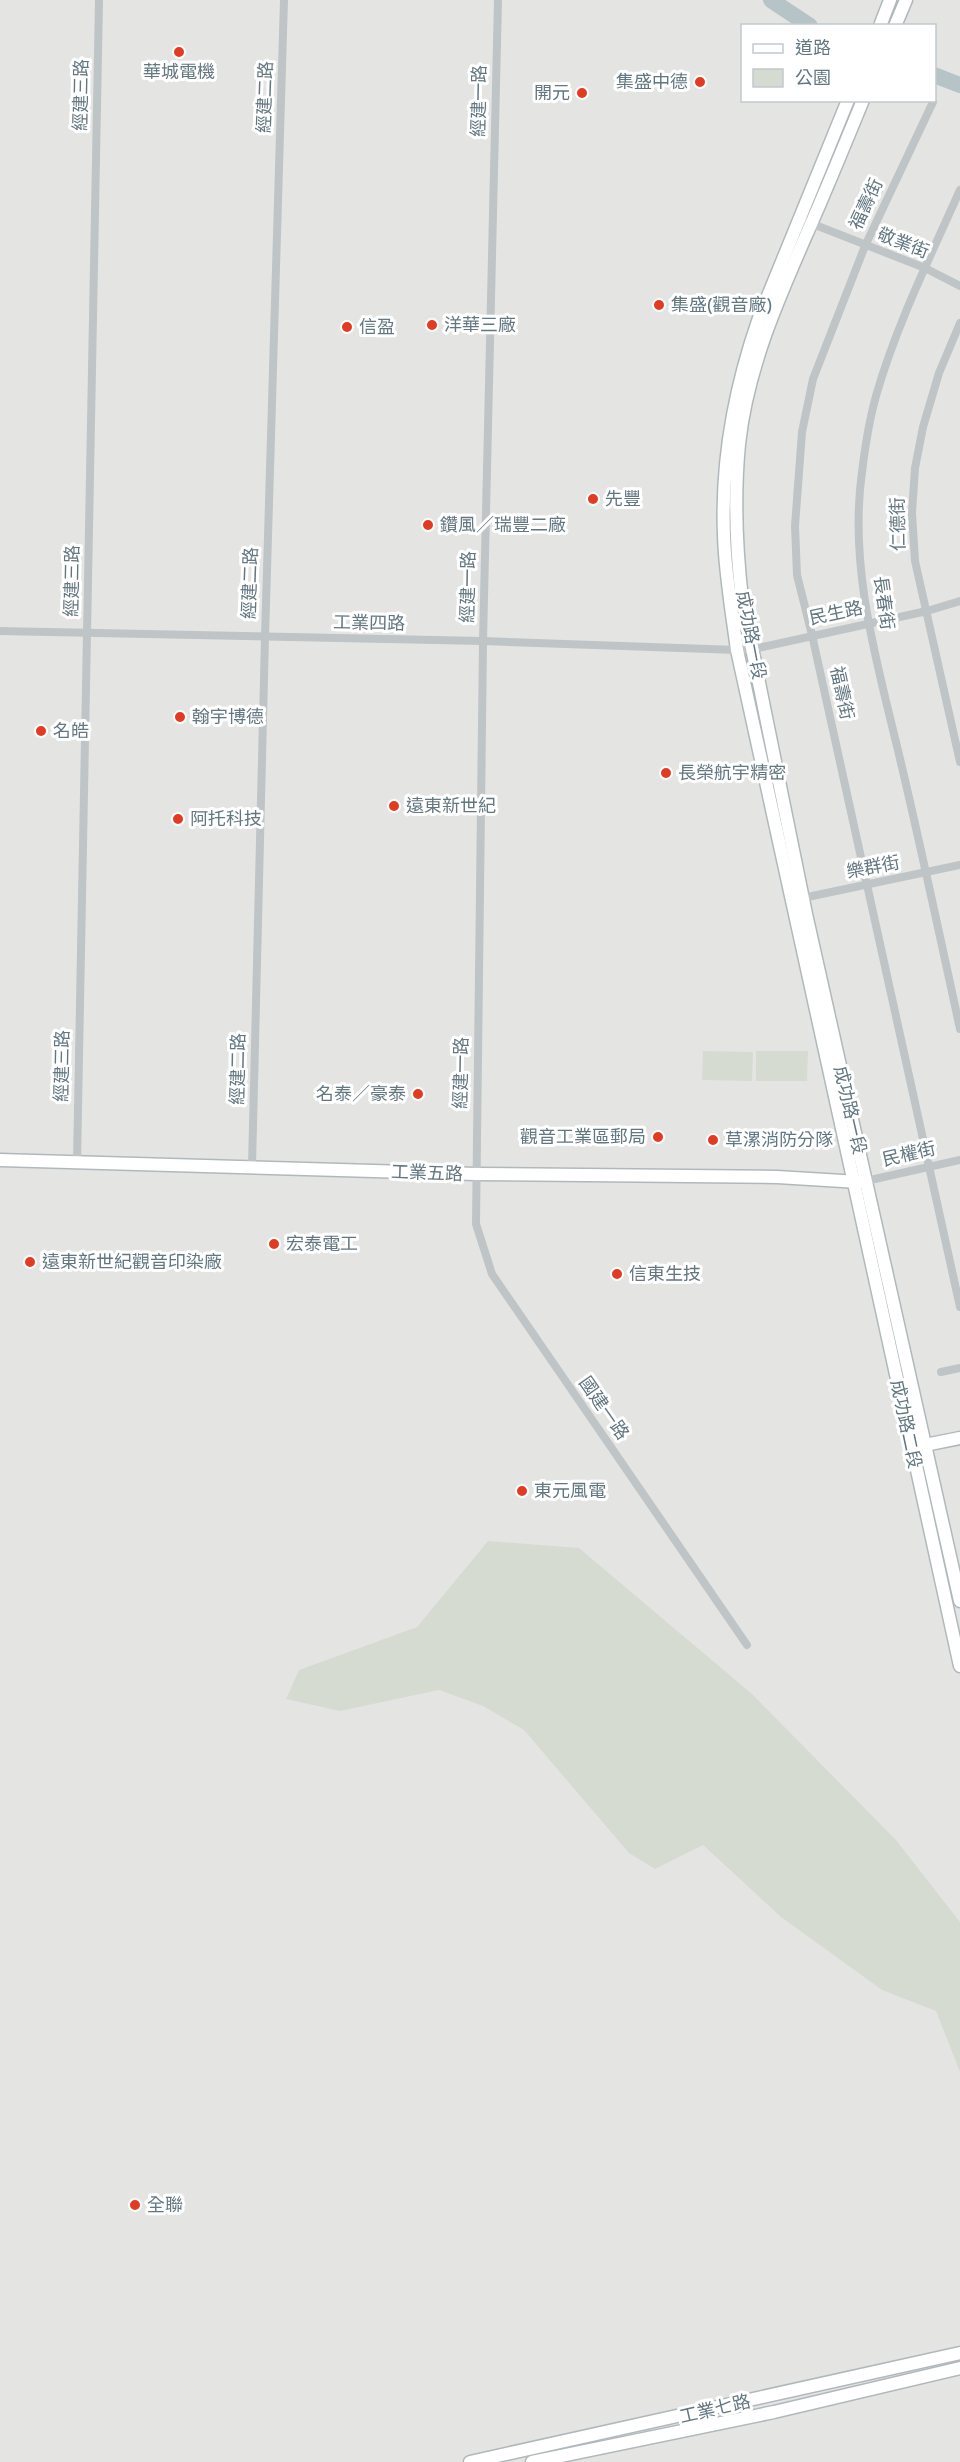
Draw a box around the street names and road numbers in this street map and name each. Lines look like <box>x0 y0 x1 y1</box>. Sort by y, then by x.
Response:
street label: 經建三路 <box>69 59 93 131</box>
street label: 經建二路 <box>253 61 277 133</box>
street label: 經建一路 <box>467 65 491 137</box>
street label: 福壽街 <box>845 175 887 233</box>
street label: 敬業街 <box>874 223 932 263</box>
street label: 仁德街 <box>887 497 909 551</box>
street label: 經建三路 <box>60 545 84 617</box>
street label: 經建二路 <box>238 547 262 619</box>
street label: 經建一路 <box>456 551 480 623</box>
street label: 長春街 <box>869 575 899 631</box>
street label: 成功路一段 <box>732 589 770 681</box>
street label: 民生路 <box>807 597 865 629</box>
street label: 工業四路 <box>333 611 405 635</box>
street label: 福壽街 <box>826 664 858 722</box>
street label: 樂群街 <box>844 851 902 883</box>
street label: 經建三路 <box>50 1030 74 1102</box>
street label: 經建二路 <box>226 1033 250 1105</box>
street label: 經建一路 <box>449 1037 473 1109</box>
street label: 成功路一段 <box>829 1064 871 1156</box>
street label: 民權街 <box>880 1137 938 1171</box>
street label: 工業五路 <box>391 1161 463 1185</box>
street label: 國建一路 <box>574 1372 634 1444</box>
street label: 成功路二段 <box>886 1378 926 1470</box>
street label: 工業七路 <box>677 2390 753 2428</box>

